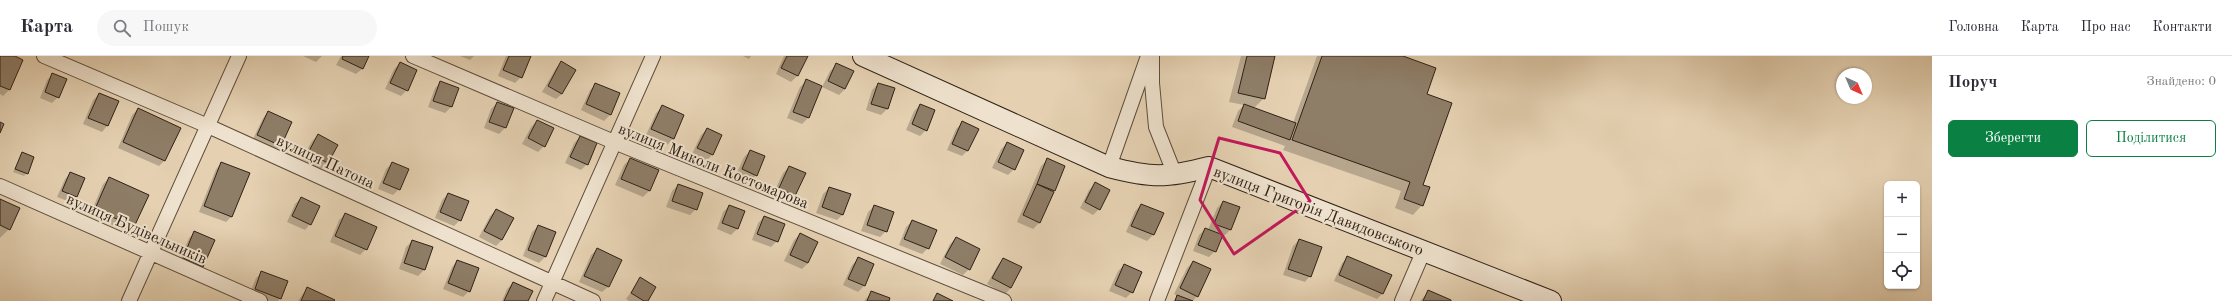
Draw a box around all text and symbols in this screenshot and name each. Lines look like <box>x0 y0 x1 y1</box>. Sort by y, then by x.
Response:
search box <box>97 10 377 46</box>
icon: search <box>111 17 133 39</box>
text: Карта <box>20 18 73 37</box>
text: Пошук <box>143 20 189 35</box>
text: Головна <box>1948 20 1999 34</box>
text: Карта <box>2021 20 2059 34</box>
text: Про нас <box>2081 20 2131 34</box>
text: Контакти <box>2153 20 2212 34</box>
north arrow <box>1836 68 1872 104</box>
text: Поруч <box>1948 74 1997 91</box>
text: Знайдено: 0 <box>2147 75 2216 88</box>
button: Зберегти <box>1948 120 2078 157</box>
button: Поділитися <box>2086 120 2216 157</box>
street label: вулиця Миколи Костомарова <box>616 121 811 212</box>
street label: вулиця Патона <box>274 133 377 193</box>
street label: вулиця Григорія Давидовського <box>1211 164 1425 259</box>
map controls <box>1884 181 1920 289</box>
button: + <box>1884 181 1920 217</box>
street label: вулиця Будівельників <box>64 192 209 268</box>
button: − <box>1884 217 1920 253</box>
button: locate <box>1884 253 1920 289</box>

